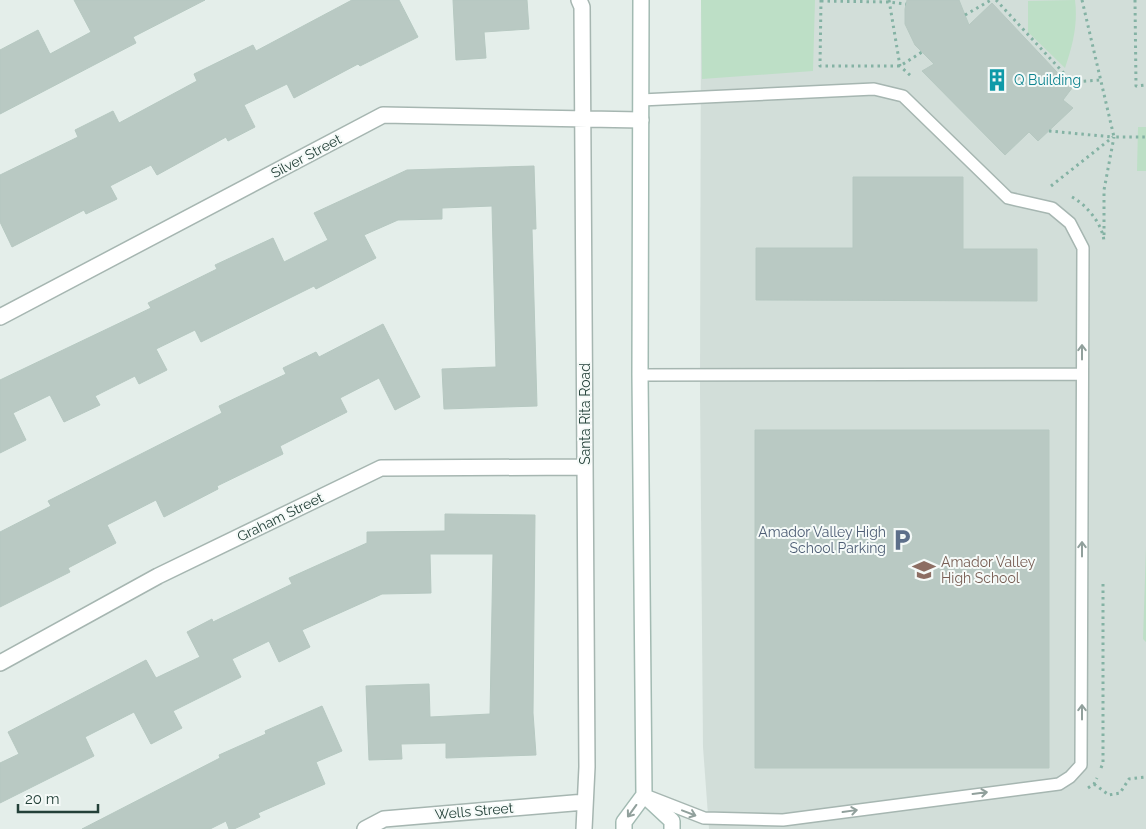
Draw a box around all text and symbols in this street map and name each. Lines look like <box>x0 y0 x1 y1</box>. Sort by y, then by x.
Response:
building icon: Q Building <box>984 67 1010 93</box>
place label: Q Building <box>1014 72 1081 88</box>
street label: Silver Street <box>268 131 344 181</box>
one-way arrow <box>1077 344 1087 360</box>
street label: Santa Rita Road <box>577 363 593 465</box>
street label: Graham Street <box>234 489 326 545</box>
place label: Amador Valley High School Parking <box>758 524 886 556</box>
parking icon: Amador Valley High School Parking <box>889 527 915 553</box>
one-way arrow <box>1077 541 1087 558</box>
place label: Amador Valley High School <box>941 554 1036 586</box>
school or university icon: Amador Valley High School <box>911 557 937 583</box>
one-way arrow <box>1077 704 1087 720</box>
scale bar <box>18 782 98 814</box>
one-way arrow <box>972 788 988 798</box>
text: 20 m <box>25 790 60 808</box>
street label: Wells Street <box>434 800 514 822</box>
one-way arrow <box>627 804 637 818</box>
one-way arrow <box>841 806 857 816</box>
one-way arrow <box>681 808 696 818</box>

